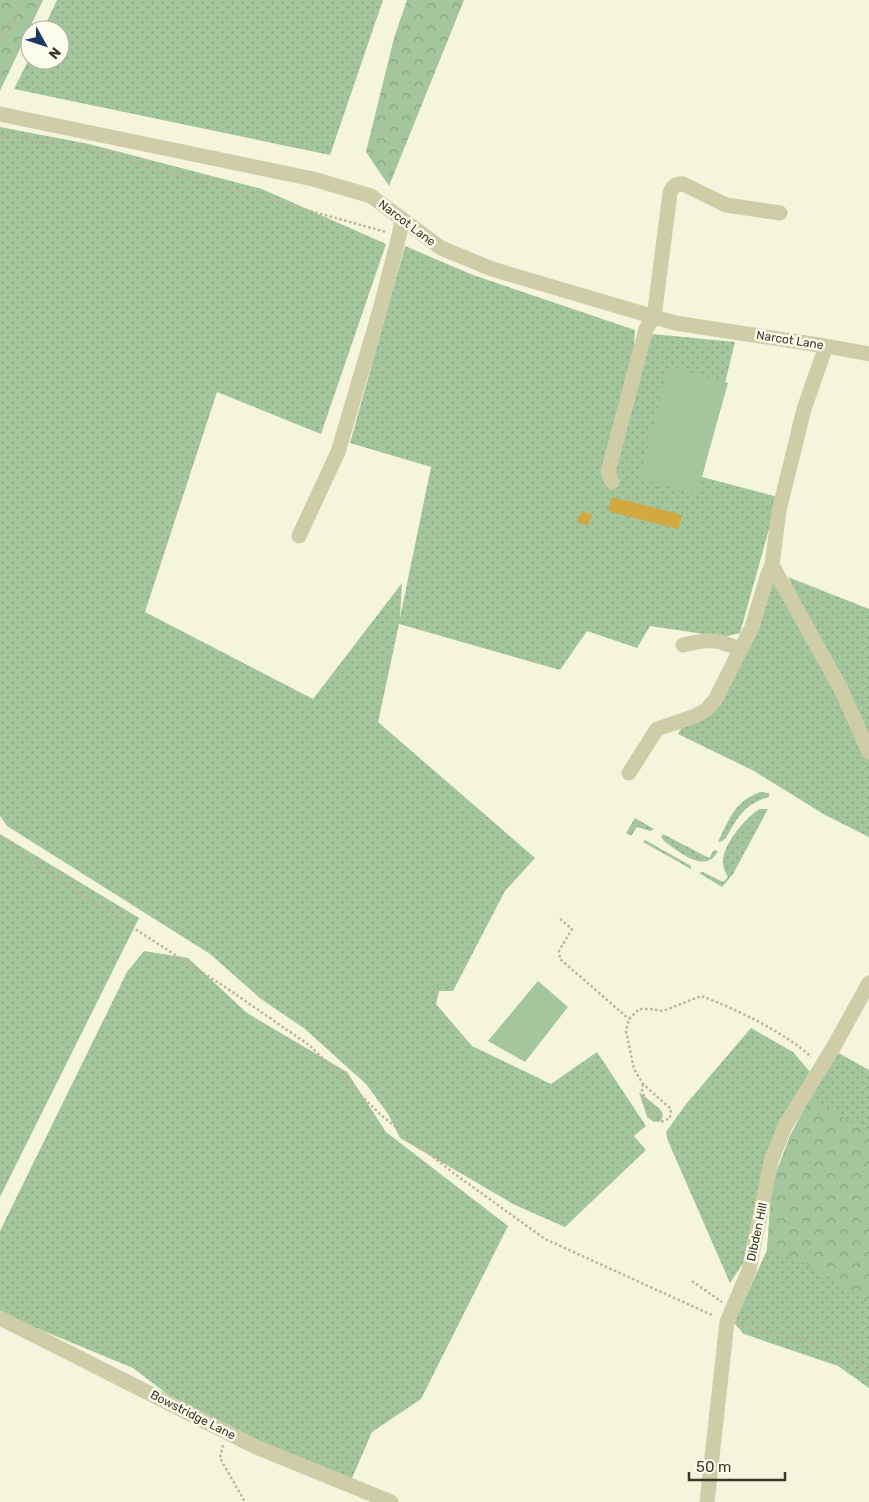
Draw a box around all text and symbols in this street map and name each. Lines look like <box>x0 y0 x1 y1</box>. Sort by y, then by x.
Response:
north arrow <box>20 20 70 70</box>
text: N <box>45 44 64 62</box>
street label: Narcot Lane <box>376 197 439 249</box>
street label: Narcot Lane <box>755 328 825 352</box>
street label: Dibden Hill <box>744 1201 770 1263</box>
street label: Bowstridge Lane <box>148 1387 238 1443</box>
scale bar <box>689 1450 785 1482</box>
text: 50 m <box>696 1458 731 1476</box>

